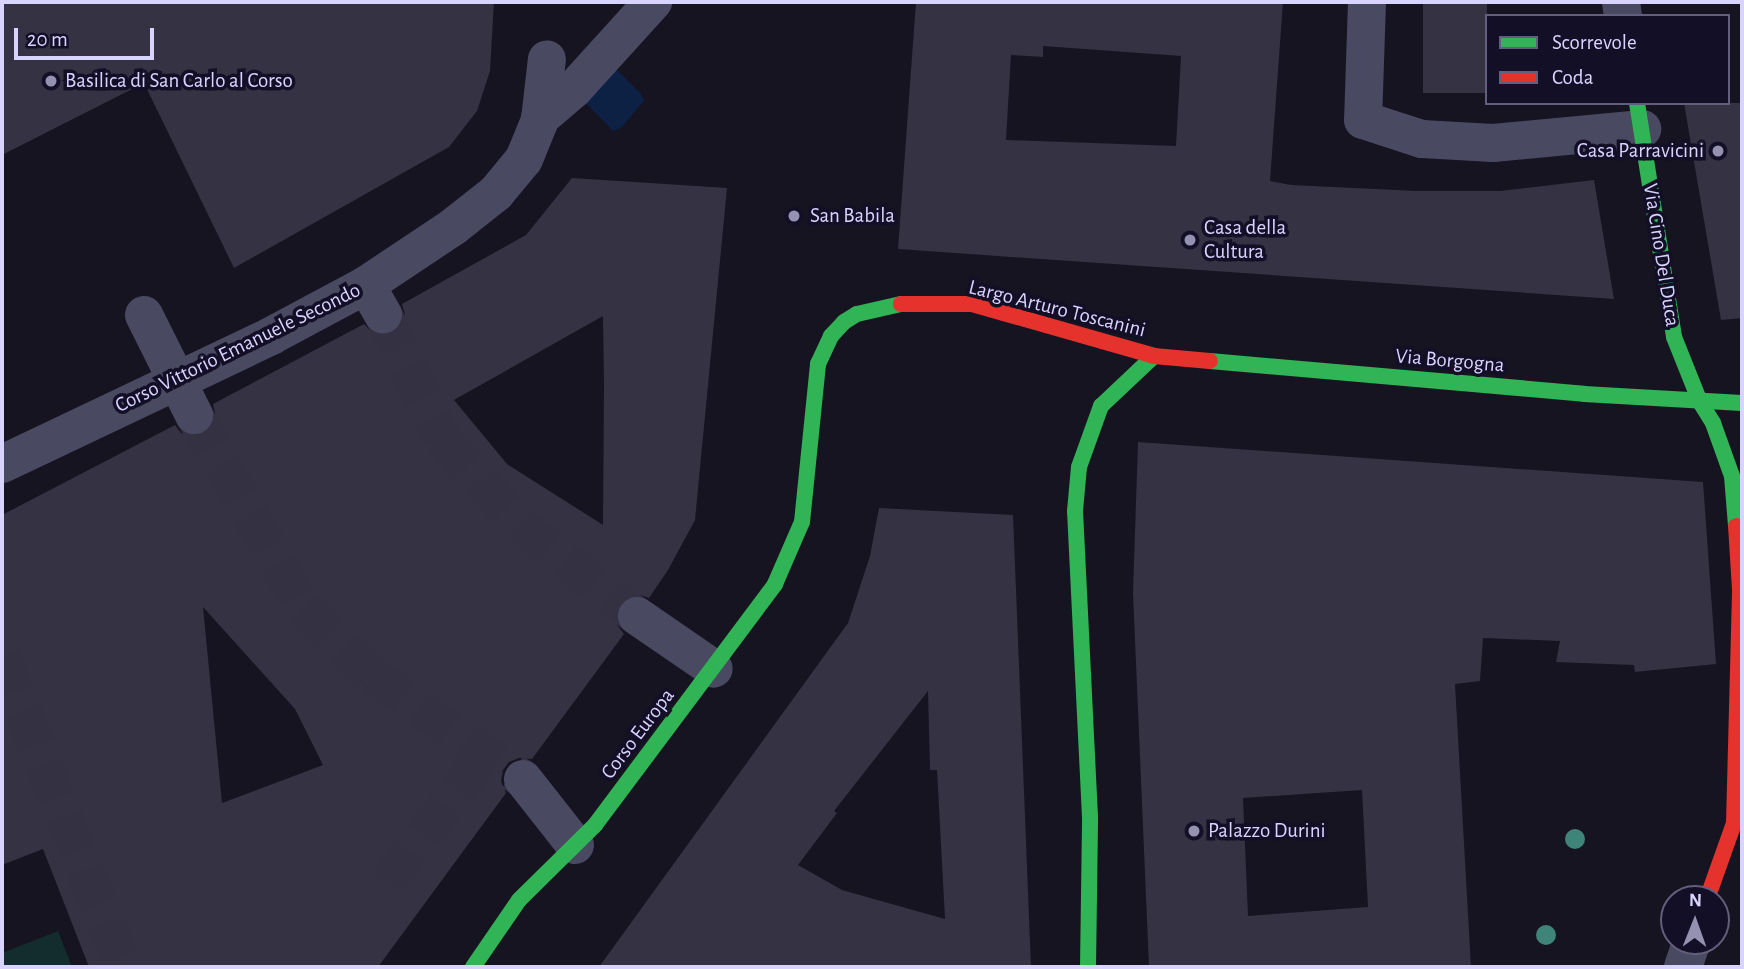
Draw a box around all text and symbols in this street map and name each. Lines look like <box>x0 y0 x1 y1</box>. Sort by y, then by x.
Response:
scale bar <box>18 14 158 58</box>
legend <box>1485 14 1730 105</box>
text: 20 m <box>27 29 68 50</box>
text: Scorrevole <box>1552 32 1637 53</box>
text: Coda <box>1552 67 1593 88</box>
place label: Basilica di San Carlo al Corso <box>65 68 293 94</box>
marker: Basilica di San Carlo al Corso <box>43 73 59 89</box>
place label: Casa Parravicini <box>1577 138 1704 164</box>
marker: Casa Parravicini <box>1710 143 1726 159</box>
street label: Via Cino Del Duca <box>1637 182 1685 328</box>
place label: San Babila <box>810 203 895 229</box>
marker: San Babila <box>784 206 804 226</box>
place label: Casa della Cultura <box>1204 215 1286 265</box>
marker: Casa della Cultura <box>1182 232 1198 248</box>
street label: Largo Arturo Toscanini <box>966 275 1148 343</box>
street label: Corso Vittorio Emanuele Secondo <box>111 278 365 418</box>
street label: Via Borgogna <box>1394 344 1506 378</box>
street label: Corso Europa <box>596 684 680 784</box>
place label: Palazzo Durini <box>1208 818 1326 844</box>
marker: Palazzo Durini <box>1186 823 1202 839</box>
north arrow <box>1660 885 1730 955</box>
text: N <box>1689 891 1702 910</box>

